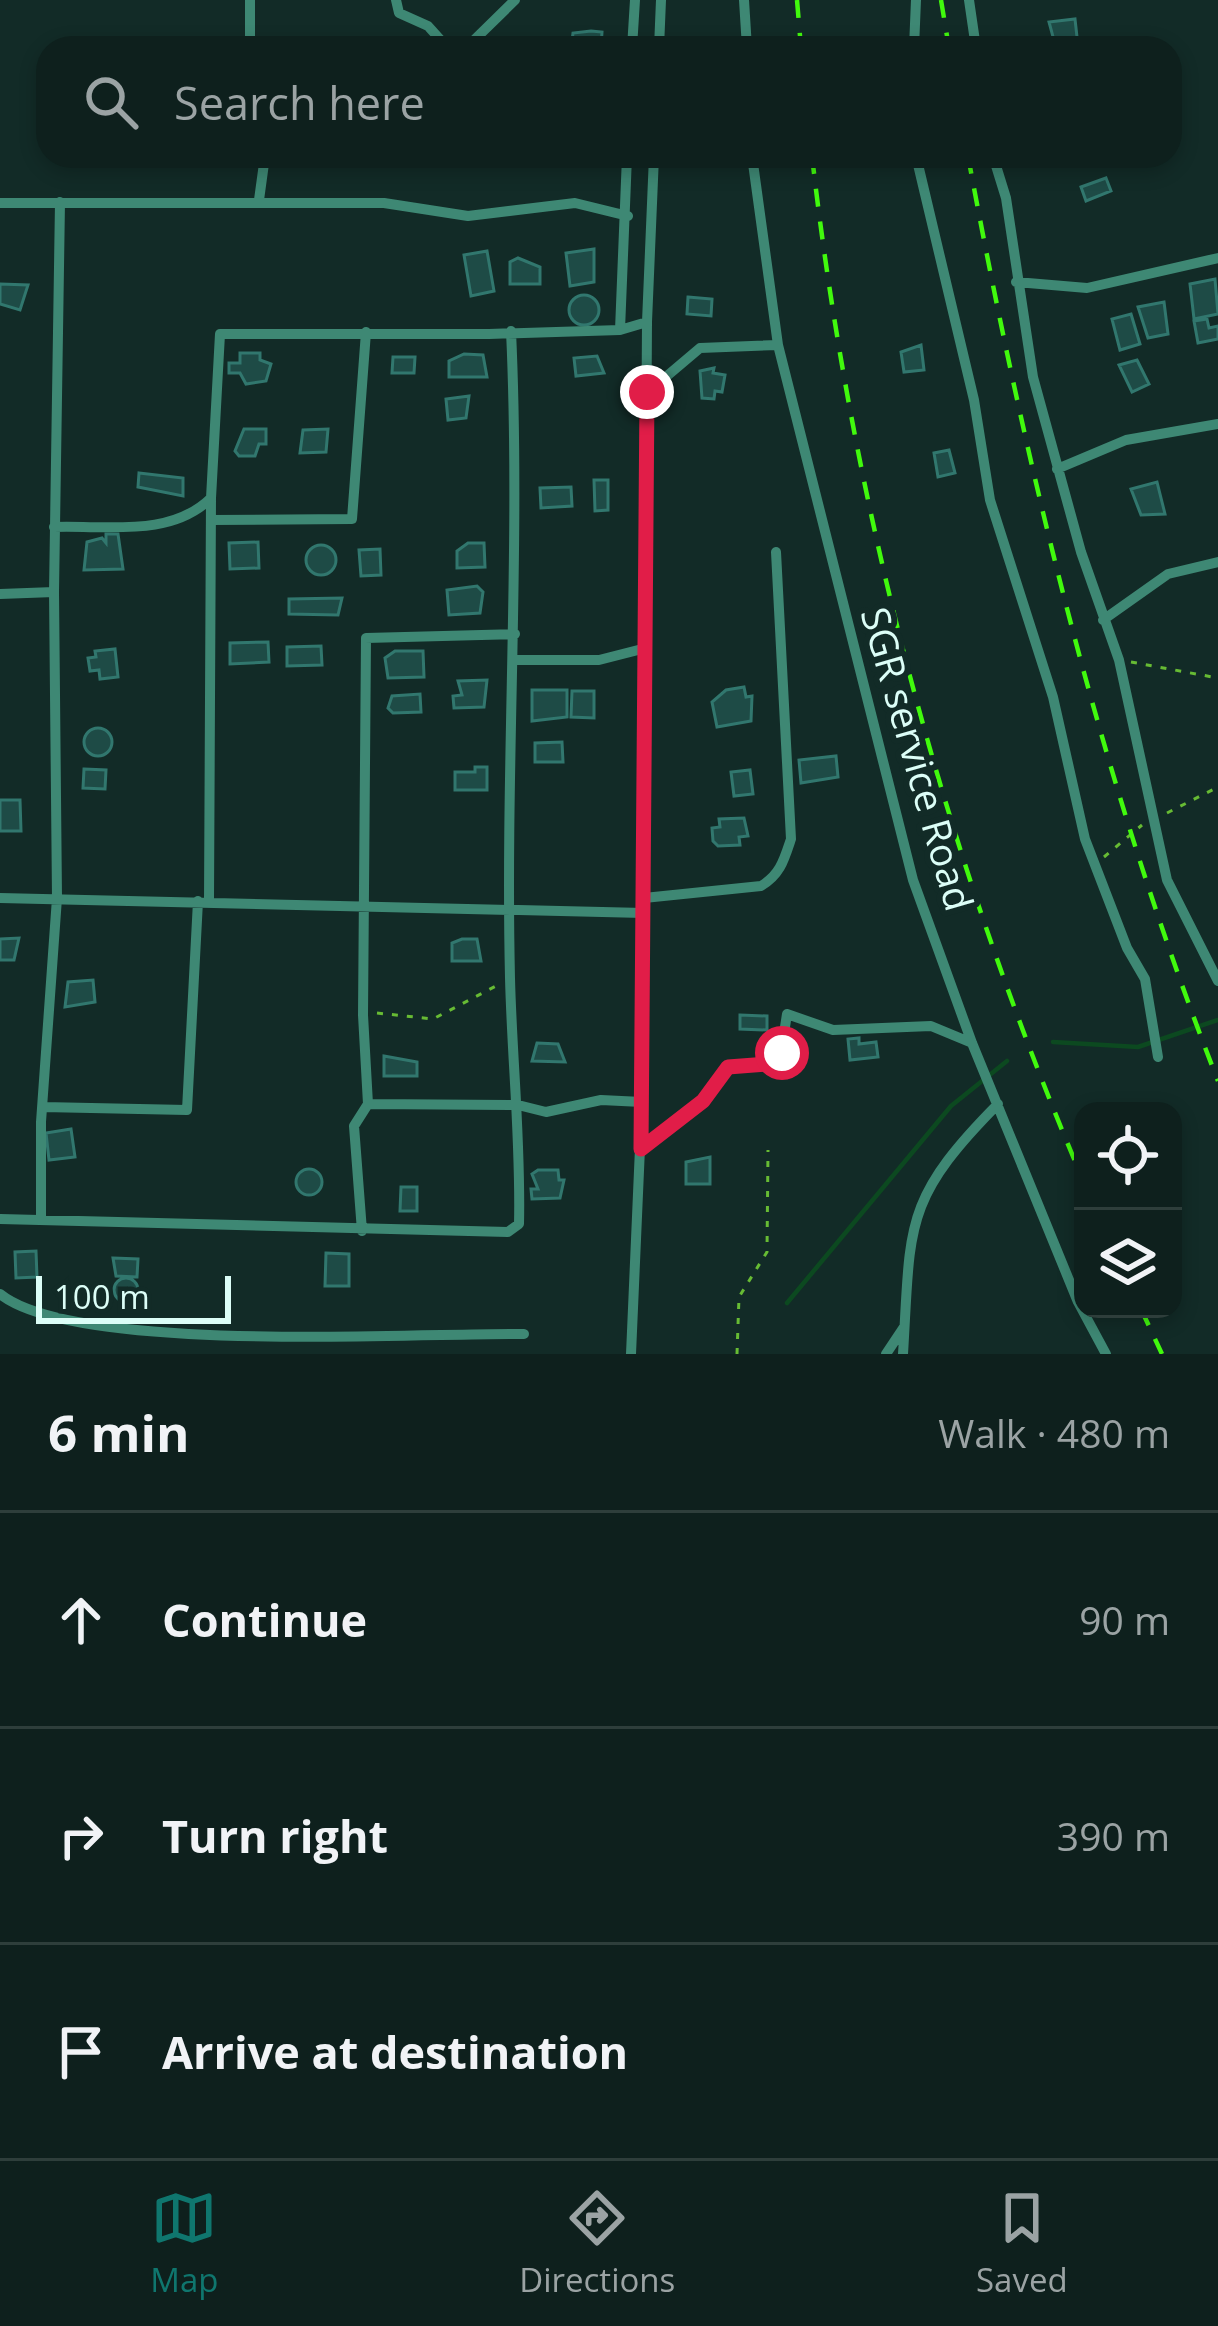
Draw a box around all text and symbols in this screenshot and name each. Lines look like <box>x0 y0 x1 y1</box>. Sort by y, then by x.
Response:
search box <box>36 36 1182 168</box>
icon: search <box>78 69 144 135</box>
text: Search here <box>174 72 425 133</box>
route end <box>620 365 674 419</box>
street label: SGR service Road <box>850 601 987 917</box>
route start <box>755 1026 809 1080</box>
map controls <box>1074 1102 1182 1318</box>
button: locate <box>1074 1102 1182 1210</box>
button: layers <box>1074 1210 1182 1318</box>
scale bar <box>36 1270 231 1323</box>
text: 100 m <box>54 1274 150 1319</box>
text: 6 min <box>48 1397 190 1467</box>
text: Walk · 480 m <box>938 1406 1170 1459</box>
icon: ahead <box>48 1587 114 1653</box>
text: Continue <box>162 1589 367 1650</box>
text: 90 m <box>1079 1593 1170 1646</box>
icon: right <box>48 1803 114 1869</box>
text: Turn right <box>162 1805 388 1866</box>
text: 390 m <box>1057 1809 1170 1862</box>
icon: arrive <box>48 2019 114 2085</box>
text: Arrive at destination <box>162 2021 628 2082</box>
tab: Map <box>150 2185 219 2302</box>
tab: Directions <box>519 2185 675 2302</box>
tab: Saved <box>976 2185 1068 2302</box>

